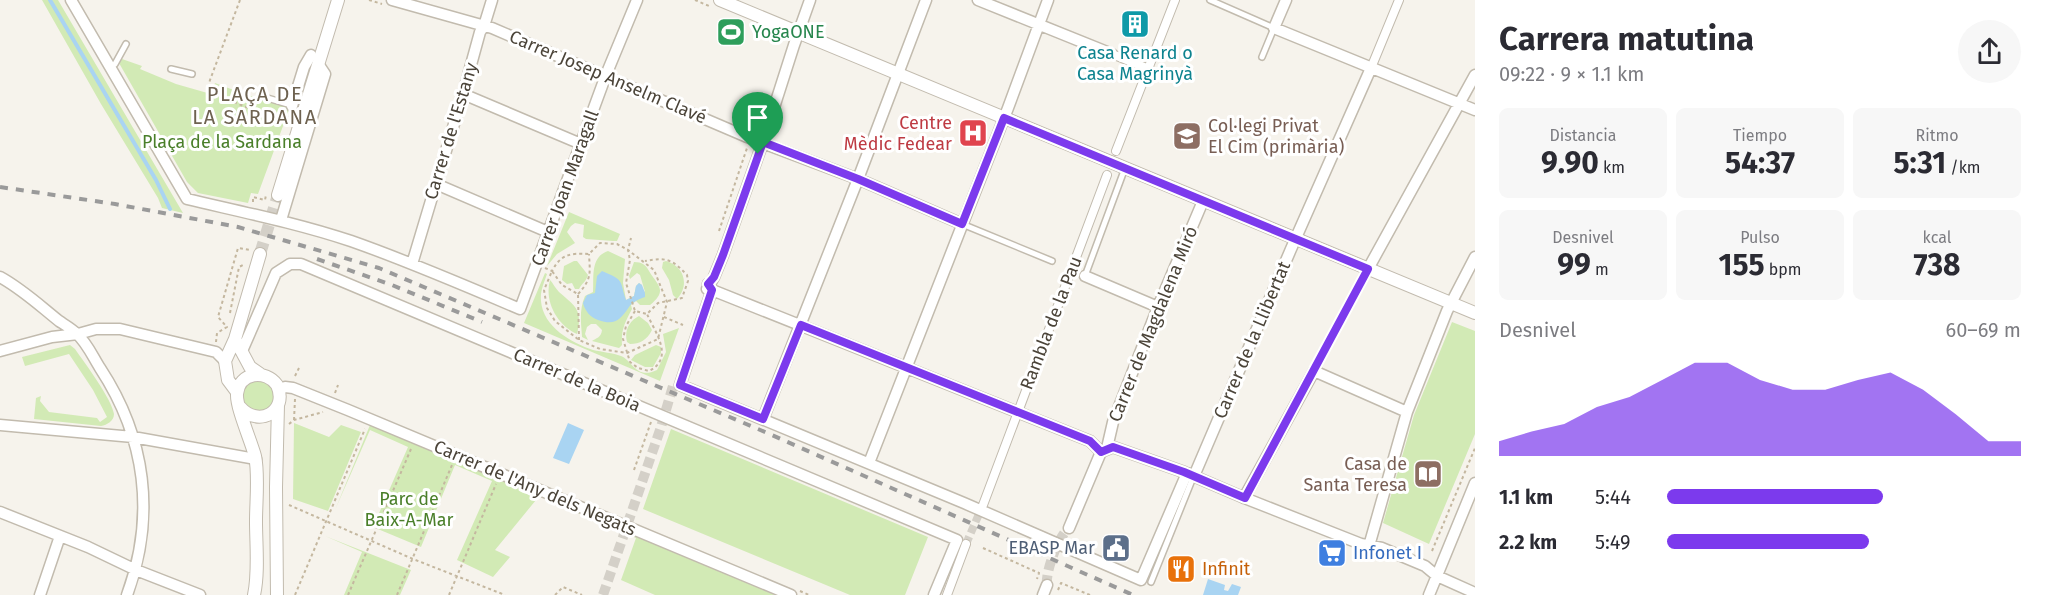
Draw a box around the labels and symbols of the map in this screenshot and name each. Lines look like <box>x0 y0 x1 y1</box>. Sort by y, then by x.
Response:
building icon: Casa Renard o Casa Magrinyà <box>1119 8 1151 40</box>
sports icon: YogaONE <box>715 16 747 48</box>
place label: YogaONE <box>752 21 825 43</box>
street label: Carrer Josep Anselm Clavé <box>506 25 710 129</box>
place label: Casa Renard o Casa Magrinyà <box>1077 42 1193 85</box>
street label: Carrer de l'Estany <box>420 60 482 202</box>
district label: PLAÇA DE LA SARDANA <box>192 82 318 129</box>
pin <box>732 92 783 154</box>
street label: Carrer Joan Maragall <box>527 107 603 269</box>
place label: Centre Mèdic Fedear <box>844 112 952 155</box>
place label: Col·legi Privat El Cim (primària) <box>1208 115 1344 158</box>
hospital icon: Centre Mèdic Fedear <box>957 117 989 149</box>
school or university icon: Col·legi Privat El Cim (primària) <box>1171 120 1203 152</box>
park label: Plaça de la Sardana <box>142 131 302 153</box>
street label: Carrer de Magdalena Miró <box>1104 223 1202 425</box>
street label: Rambla de la Pau <box>1015 253 1087 393</box>
street label: Carrer de la Llibertat <box>1209 258 1295 422</box>
street label: Carrer de la Boia <box>510 343 644 417</box>
street label: Carrer de l'Any dels Negats <box>431 435 639 541</box>
place label: Casa de Santa Teresa <box>1304 453 1407 496</box>
library icon: Casa de Santa Teresa <box>1412 458 1444 490</box>
park label: Parc de Baix-A-Mar <box>364 488 454 531</box>
public building icon: EBASP Mar <box>1100 532 1132 564</box>
place label: EBASP Mar <box>1008 537 1095 559</box>
supermarket icon: Infonet I <box>1316 537 1348 569</box>
place label: Infonet I <box>1353 542 1422 564</box>
restaurant icon: Infinit <box>1165 553 1197 585</box>
place label: Infinit <box>1202 558 1251 580</box>

